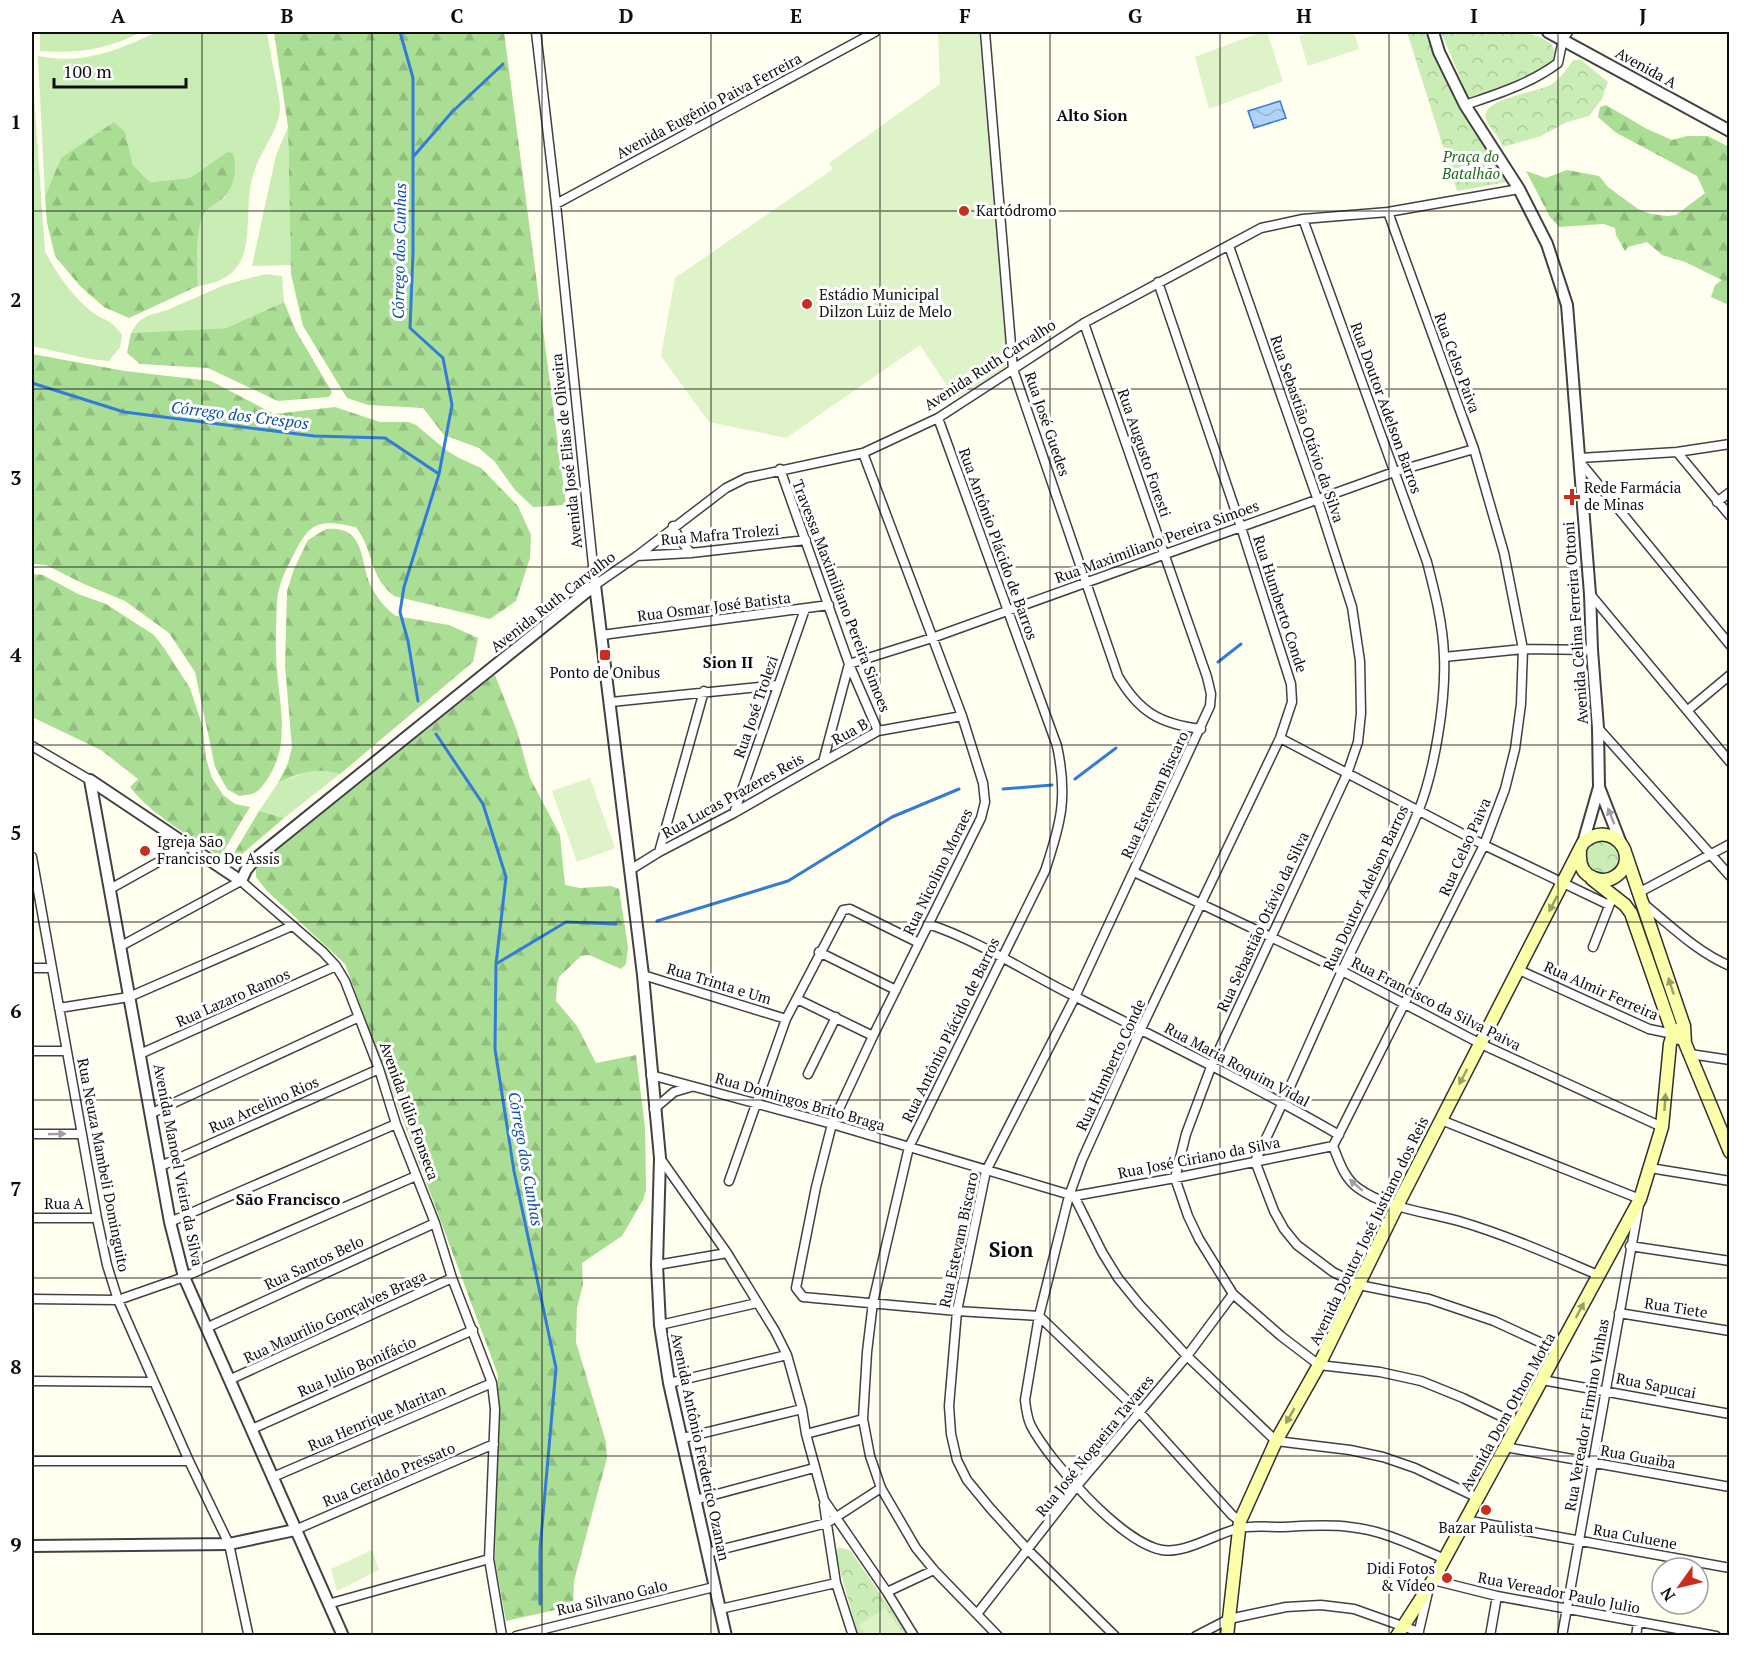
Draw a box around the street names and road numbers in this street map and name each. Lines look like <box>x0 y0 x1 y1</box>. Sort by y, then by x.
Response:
street label: Avenida A <box>1612 42 1681 92</box>
street label: Avenida Eugênio Paiva Ferreira <box>612 47 805 163</box>
street label: Rua Celso Paiva <box>1431 310 1485 416</box>
street label: Avenida Ruth Carvalho <box>920 314 1059 414</box>
street label: Rua Doutor Adelson Barros <box>1347 319 1427 496</box>
street label: Rua Sebastião Otávio da Silva <box>1266 332 1350 525</box>
street label: Avenida José Elias de Oliveira <box>546 352 586 550</box>
street label: Rua José Guedes <box>1021 369 1075 479</box>
street label: Rua Augusto Foresti <box>1114 386 1176 520</box>
street label: Rua Antônio Plácido de Barros <box>955 445 1043 642</box>
street label: Travessa Maximiliano Pereira Simoes <box>788 476 896 715</box>
street label: Rua Maximiliano Pereira Simoes <box>1052 495 1261 587</box>
street label: Rua Mafra Trolezi <box>660 519 780 549</box>
street label: Avenida Celina Ferreira Ottoni <box>1558 521 1592 725</box>
street label: Rua Humberto Conde <box>1249 532 1313 675</box>
street label: Avenida Ruth Carvalho <box>486 546 619 656</box>
street label: Rua Osmar José Batista <box>636 587 792 625</box>
street label: Rua José Trolezi <box>728 653 782 761</box>
street label: Rua B <box>828 713 871 749</box>
street label: Rua Estevam Biscaro <box>1116 728 1192 861</box>
street label: Rua Lucas Prazeres Reis <box>658 748 807 842</box>
street label: Rua Celso Paiva <box>1434 794 1495 899</box>
street label: Rua Doutor Adelson Barros <box>1318 801 1412 974</box>
street label: Rua Nicolino Moraes <box>898 805 976 938</box>
street label: Rua Sebastião Otávio da Silva <box>1211 828 1313 1015</box>
street label: Rua Antônio Plácido de Barros <box>897 934 1004 1125</box>
street label: Rua Francisco da Silva Paiva <box>1348 952 1525 1055</box>
street label: Rua Almir Ferreira <box>1541 956 1662 1024</box>
street label: Rua Trinta e Um <box>665 958 774 1008</box>
street label: Rua Lazaro Ramos <box>172 963 293 1031</box>
street label: Rua Humberto Conde <box>1071 995 1149 1134</box>
street label: Rua Maria Roquim Vidal <box>1161 1017 1314 1111</box>
street label: Avenida Júlio Fonseca <box>376 1039 444 1183</box>
street label: Rua Neuza Mambeli Dominguito <box>73 1056 135 1273</box>
street label: Avenida Manoel Vieira da Silva <box>150 1062 209 1268</box>
street label: Rua Domingos Brito Braga <box>713 1067 888 1135</box>
street label: Rua Arcelino Rios <box>206 1071 322 1137</box>
street label: Avenida Doutor José Justiano dos Reis <box>1304 1113 1432 1348</box>
street label: Rua José Ciriano da Silva <box>1116 1131 1282 1183</box>
street label: Rua Estevam Biscaro <box>934 1170 982 1309</box>
street label: Rua A <box>44 1193 84 1213</box>
street label: Rua Santos Belo <box>261 1230 367 1294</box>
street label: Rua Maurilio Gonçalves Braga <box>240 1265 430 1367</box>
street label: Rua Tiete <box>1643 1292 1709 1322</box>
street label: Rua Vereador Firmino Vinhas <box>1559 1317 1613 1513</box>
street label: Avenida Dom Othon Motta <box>1455 1328 1559 1494</box>
street label: Rua Julio Bonifácio <box>294 1331 419 1401</box>
street label: Avenida Antônio Frederico Ozanan <box>667 1331 735 1563</box>
street label: Rua Sapucai <box>1614 1367 1698 1403</box>
street label: Rua José Nogueira Tavares <box>1031 1370 1158 1520</box>
street label: Rua Henrique Maritan <box>305 1379 449 1455</box>
street label: Rua Geraldo Pressato <box>319 1437 458 1511</box>
street label: Rua Guaiba <box>1599 1440 1678 1473</box>
street label: Rua Culuene <box>1592 1519 1679 1553</box>
street label: Rua Vereador Paulo Julio <box>1476 1566 1642 1618</box>
street label: Rua Silvano Galo <box>554 1575 669 1620</box>

